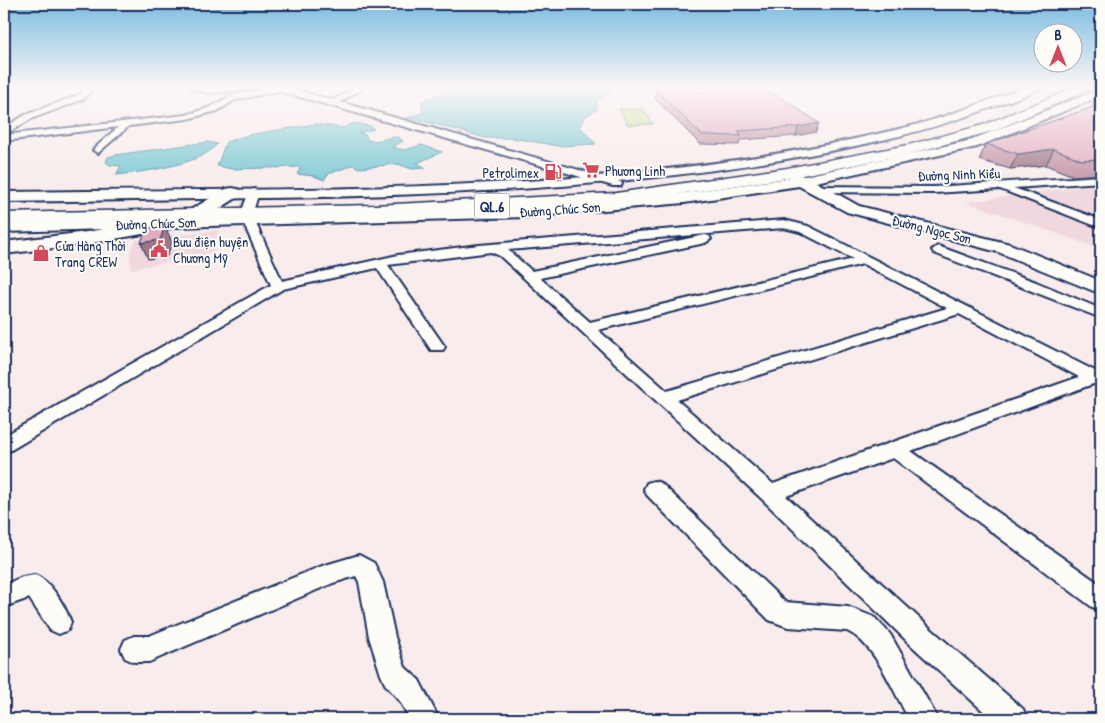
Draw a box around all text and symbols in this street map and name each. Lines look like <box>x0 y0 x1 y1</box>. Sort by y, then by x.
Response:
north arrow <box>1032 22 1082 72</box>
text: B <box>1054 25 1062 44</box>
supermarket icon: Phương Linh <box>581 160 601 180</box>
place label: Phương Linh <box>605 161 665 181</box>
fuel station icon: Petrolimex <box>543 162 563 182</box>
place label: Petrolimex <box>483 163 539 182</box>
street label: Đường Ninh Kiều <box>918 163 1001 186</box>
road number: QL.6 <box>474 194 510 218</box>
street label: Đường Chúc Sơn <box>519 197 601 222</box>
street label: Đường Ngọc Sơn <box>890 210 974 249</box>
street label: Đường Chúc Sơn <box>115 212 197 235</box>
place label: Bưu điện huyện Chương Mỹ <box>173 232 248 268</box>
place label: Cửa Hàng Thời Trang CREW <box>55 236 126 272</box>
public building icon: Bưu điện huyện Chương Mỹ <box>149 239 169 259</box>
shop icon: Cửa Hàng Thời Trang CREW <box>31 243 51 263</box>

